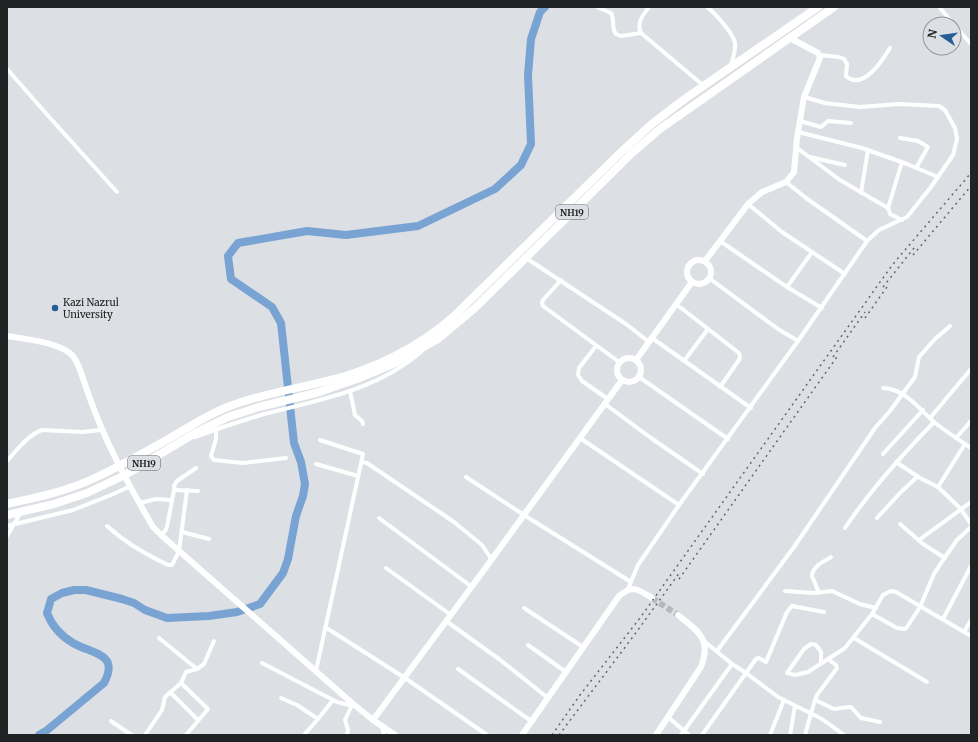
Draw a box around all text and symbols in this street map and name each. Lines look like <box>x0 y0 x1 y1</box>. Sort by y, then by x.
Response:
north arrow <box>922 16 962 56</box>
text: N <box>924 28 940 40</box>
road number: NH19 <box>556 205 588 219</box>
place label: Kazi Nazrul University <box>63 296 119 321</box>
marker: Kazi Nazrul University <box>50 303 60 313</box>
road number: NH19 <box>128 456 160 470</box>

